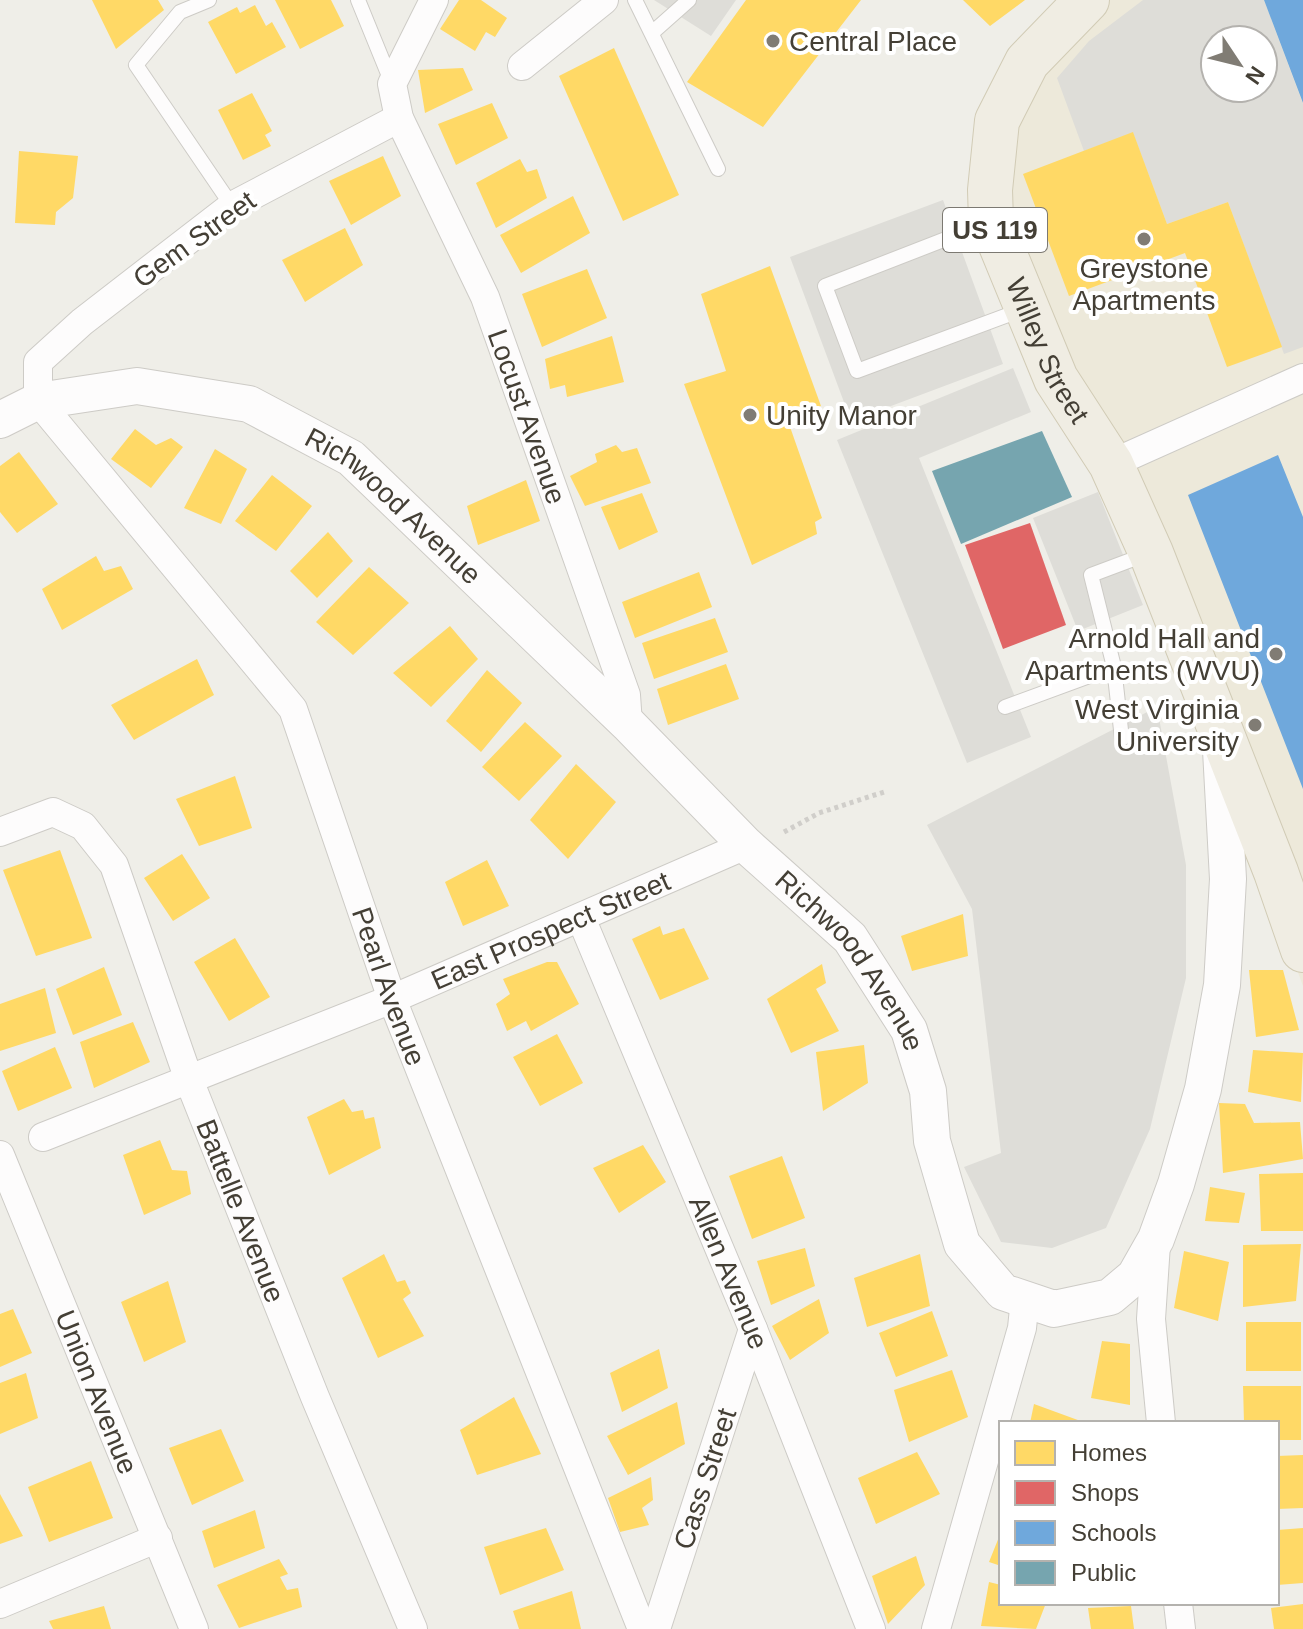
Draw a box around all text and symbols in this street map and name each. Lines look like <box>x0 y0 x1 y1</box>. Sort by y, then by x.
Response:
north arrow <box>1199 24 1279 104</box>
place label: Central Place <box>789 26 957 57</box>
marker: Central Place <box>764 32 782 50</box>
text: N <box>1240 62 1270 89</box>
street label: Gem Street <box>127 185 261 294</box>
road number: US 119 <box>943 208 1047 252</box>
marker: Greystone Apartments <box>1135 230 1153 248</box>
place label: Greystone Apartments <box>1072 253 1216 316</box>
street label: Willey Street <box>1000 273 1095 429</box>
street label: Locust Avenue <box>482 325 572 508</box>
place label: Unity Manor <box>766 400 917 431</box>
marker: Unity Manor <box>741 406 759 424</box>
street label: Richwood Avenue <box>300 422 487 590</box>
place label: Arnold Hall and Apartments (WVU) <box>1025 623 1260 686</box>
marker: Arnold Hall and Apartments (WVU) <box>1267 645 1285 663</box>
place label: West Virginia University <box>1075 694 1239 757</box>
marker: West Virginia University <box>1246 716 1264 734</box>
street label: Richwood Avenue <box>769 864 929 1054</box>
street label: East Prospect Street <box>427 865 675 996</box>
street label: Pearl Avenue <box>346 903 432 1070</box>
street label: Battelle Avenue <box>190 1115 291 1307</box>
street label: Allen Avenue <box>683 1191 774 1353</box>
street label: Union Avenue <box>49 1306 144 1478</box>
street label: Cass Street <box>668 1404 742 1553</box>
legend <box>999 1421 1279 1605</box>
text: Homes <box>1071 1439 1147 1466</box>
text: Shops <box>1071 1479 1139 1506</box>
text: Schools <box>1071 1519 1156 1546</box>
text: Public <box>1071 1559 1136 1586</box>

